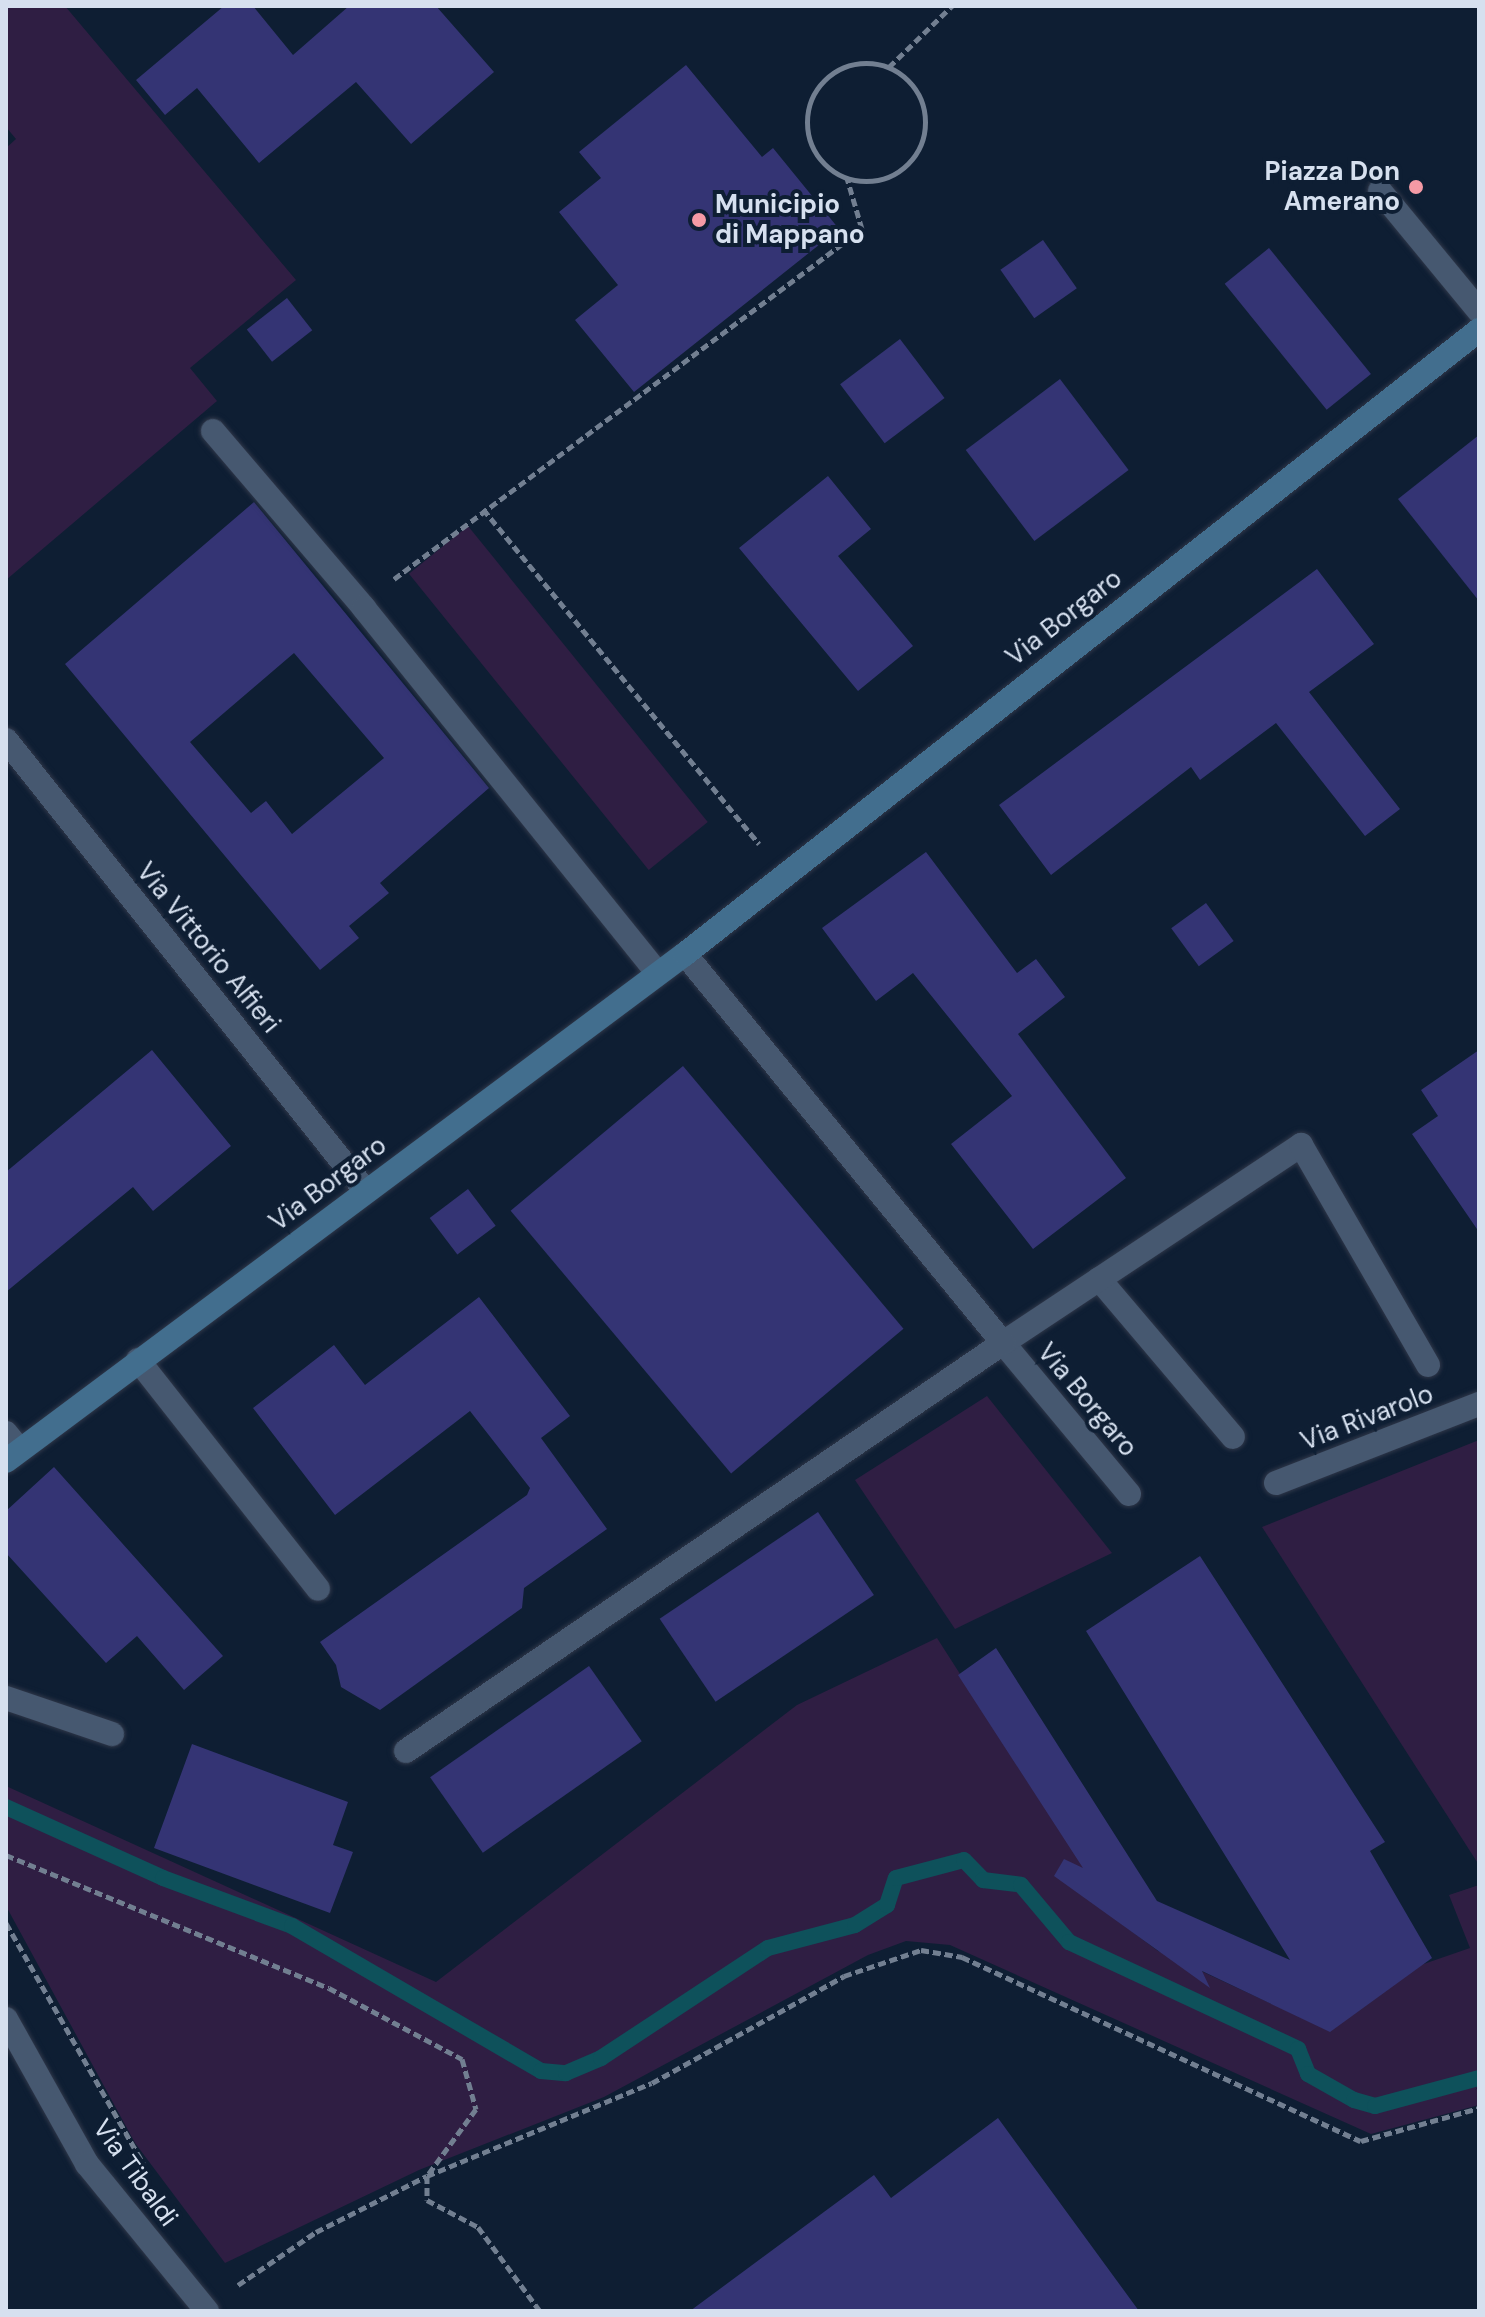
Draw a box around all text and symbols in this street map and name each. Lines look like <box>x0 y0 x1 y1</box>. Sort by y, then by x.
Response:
place label: Piazza Don Amerano <box>1265 156 1400 218</box>
marker: Piazza Don Amerano <box>1407 178 1425 196</box>
place label: Municipio di Mappano <box>715 189 865 250</box>
marker: Municipio di Mappano <box>690 211 708 229</box>
street label: Via Borgaro <box>1000 563 1128 673</box>
street label: Via Vittorio Alfieri <box>130 856 286 1040</box>
street label: Via Borgaro <box>263 1130 393 1238</box>
street label: Via Borgaro <box>1031 1337 1143 1463</box>
street label: Via Rivarolo <box>1296 1378 1438 1458</box>
street label: Via Tibaldi <box>86 2114 184 2232</box>

